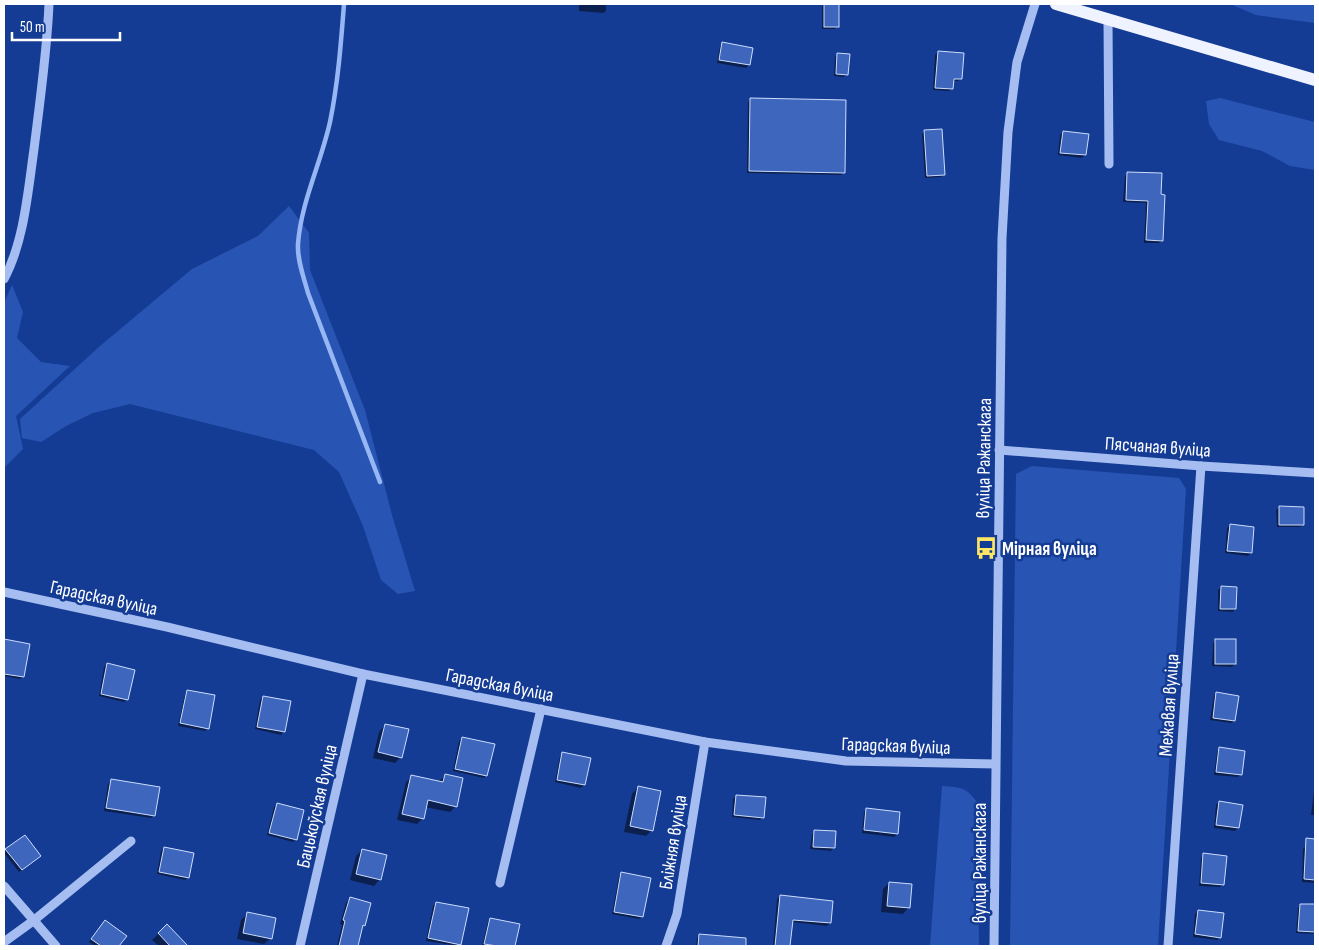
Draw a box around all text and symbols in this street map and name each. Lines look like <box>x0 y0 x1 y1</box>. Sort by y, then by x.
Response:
scale bar <box>12 10 120 42</box>
text: 50 m <box>20 18 45 37</box>
street label: вуліца Ражанскага <box>972 398 997 519</box>
street label: Пясчаная вуліца <box>1104 432 1212 463</box>
bus stop icon: Мірная вуліца <box>973 535 999 561</box>
place label: Мірная вуліца <box>1002 538 1097 561</box>
street label: Гарадская вуліца <box>48 576 159 621</box>
street label: Межавая вуліца <box>1154 653 1185 757</box>
street label: Гарадская вуліца <box>444 664 555 707</box>
street label: Гарадская вуліца <box>841 733 951 760</box>
street label: Бацькоўская вуліца <box>292 742 343 870</box>
street label: Бліжняя вуліца <box>655 793 692 891</box>
street label: вуліца Ражанскага <box>969 803 992 923</box>

